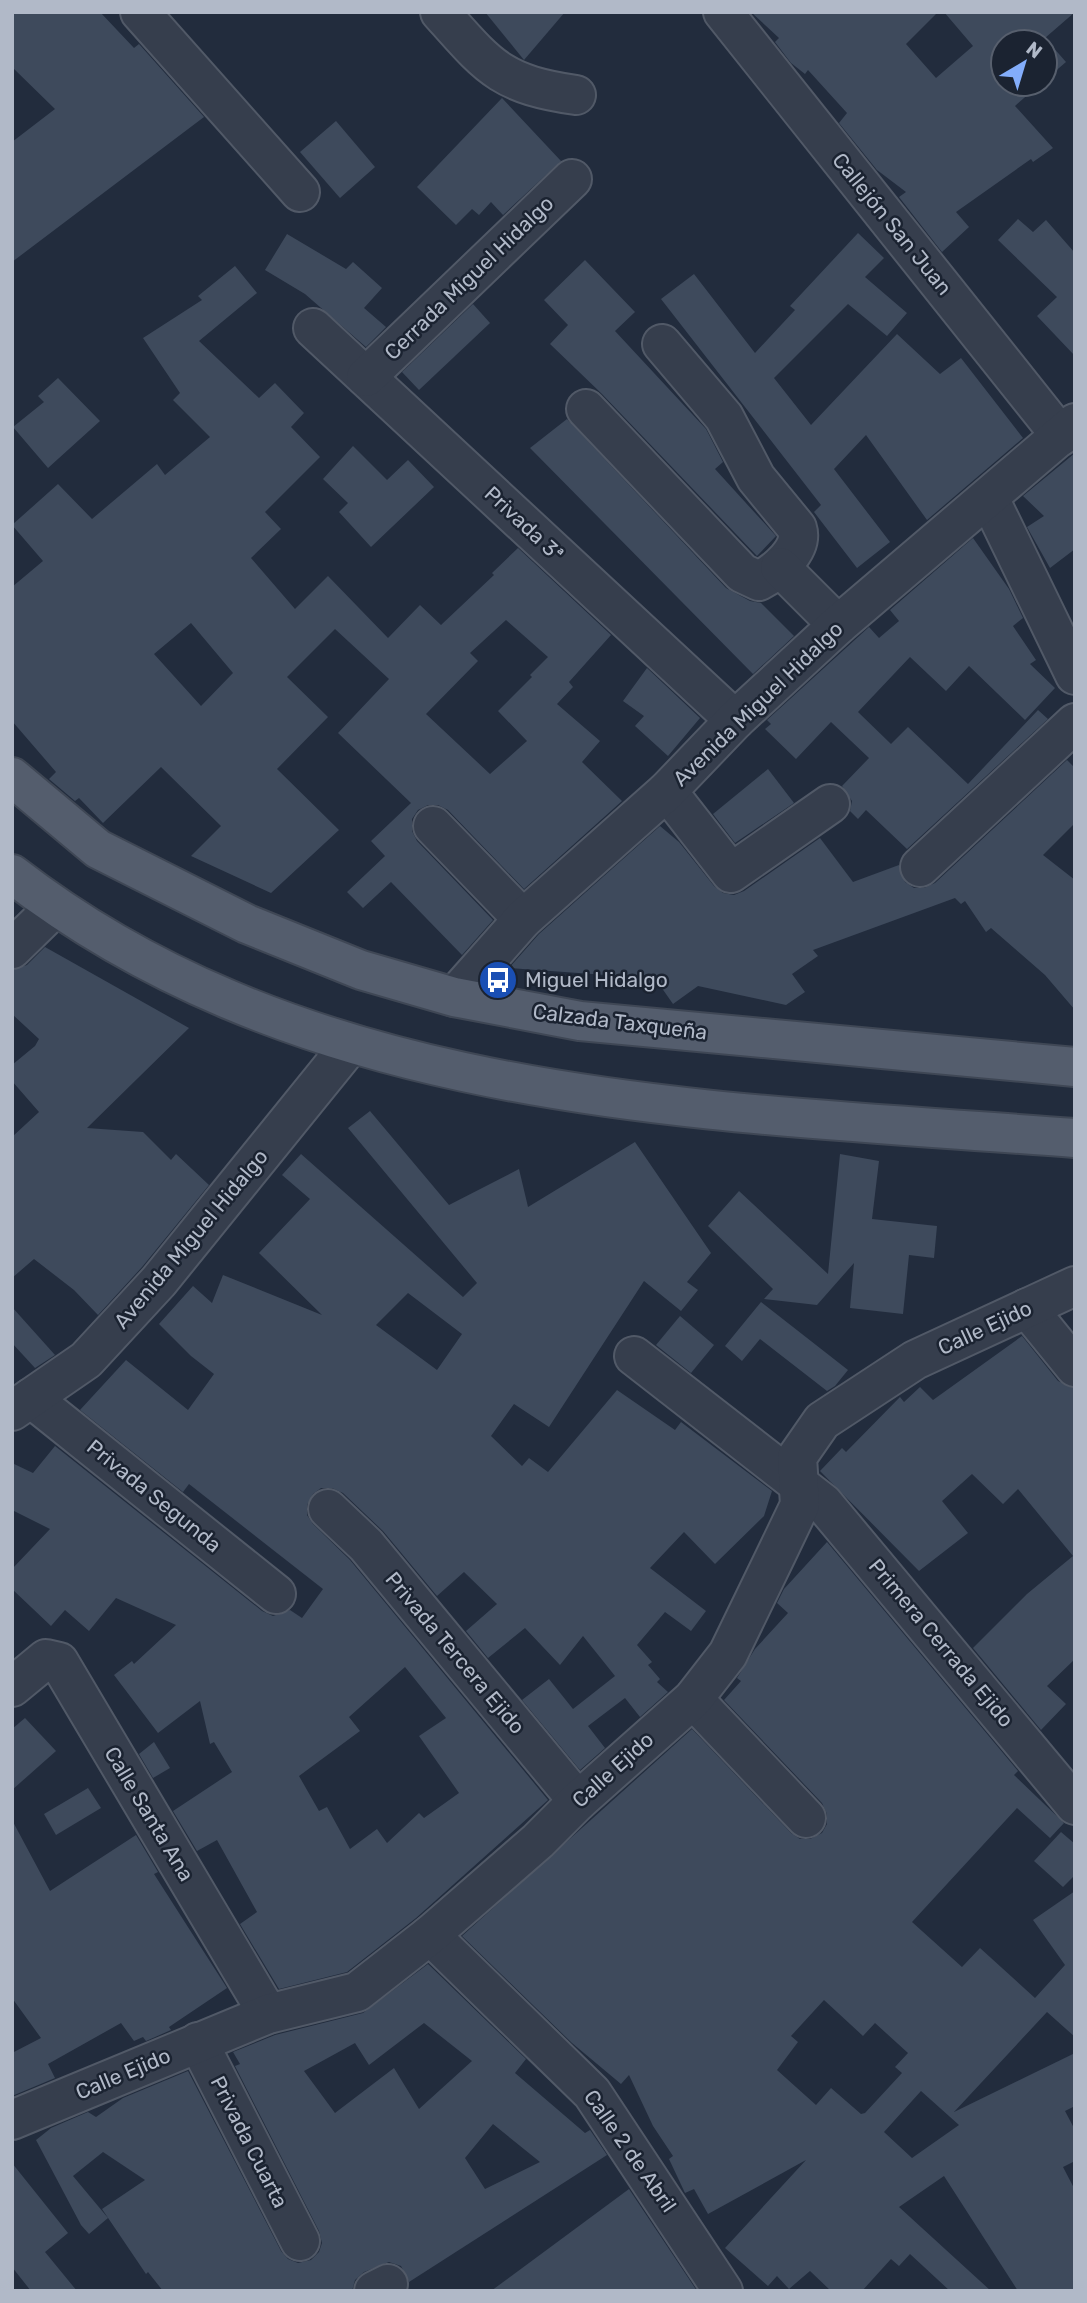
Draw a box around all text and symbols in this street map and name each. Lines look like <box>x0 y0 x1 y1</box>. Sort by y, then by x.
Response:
north arrow <box>989 28 1059 98</box>
text: N <box>1022 37 1047 63</box>
street label: Callejón San Juan <box>827 148 957 300</box>
street label: Cerrada Miguel Hidalgo <box>379 190 558 365</box>
street label: Privada 3ª <box>480 481 569 566</box>
street label: Avenida Miguel Hidalgo <box>668 616 848 791</box>
bus stop icon: Miguel Hidalgo <box>477 959 519 1001</box>
place label: Miguel Hidalgo <box>525 967 668 992</box>
street label: Calzada Taxqueña <box>531 998 709 1045</box>
street label: Avenida Miguel Hidalgo <box>108 1144 273 1333</box>
street label: Calle Ejido <box>934 1295 1036 1360</box>
street label: Privada Segunda <box>82 1434 226 1557</box>
street label: Primera Cerrada Ejido <box>864 1554 1019 1732</box>
street label: Privada Tercera Ejido <box>380 1567 530 1739</box>
street label: Calle Ejido <box>567 1727 658 1813</box>
street label: Calle Santa Ana <box>99 1742 199 1886</box>
street label: Calle Ejido <box>72 2042 174 2105</box>
street label: Privada Cuarta <box>205 2072 293 2212</box>
street label: Calle 2 de Abril <box>579 2085 682 2217</box>

